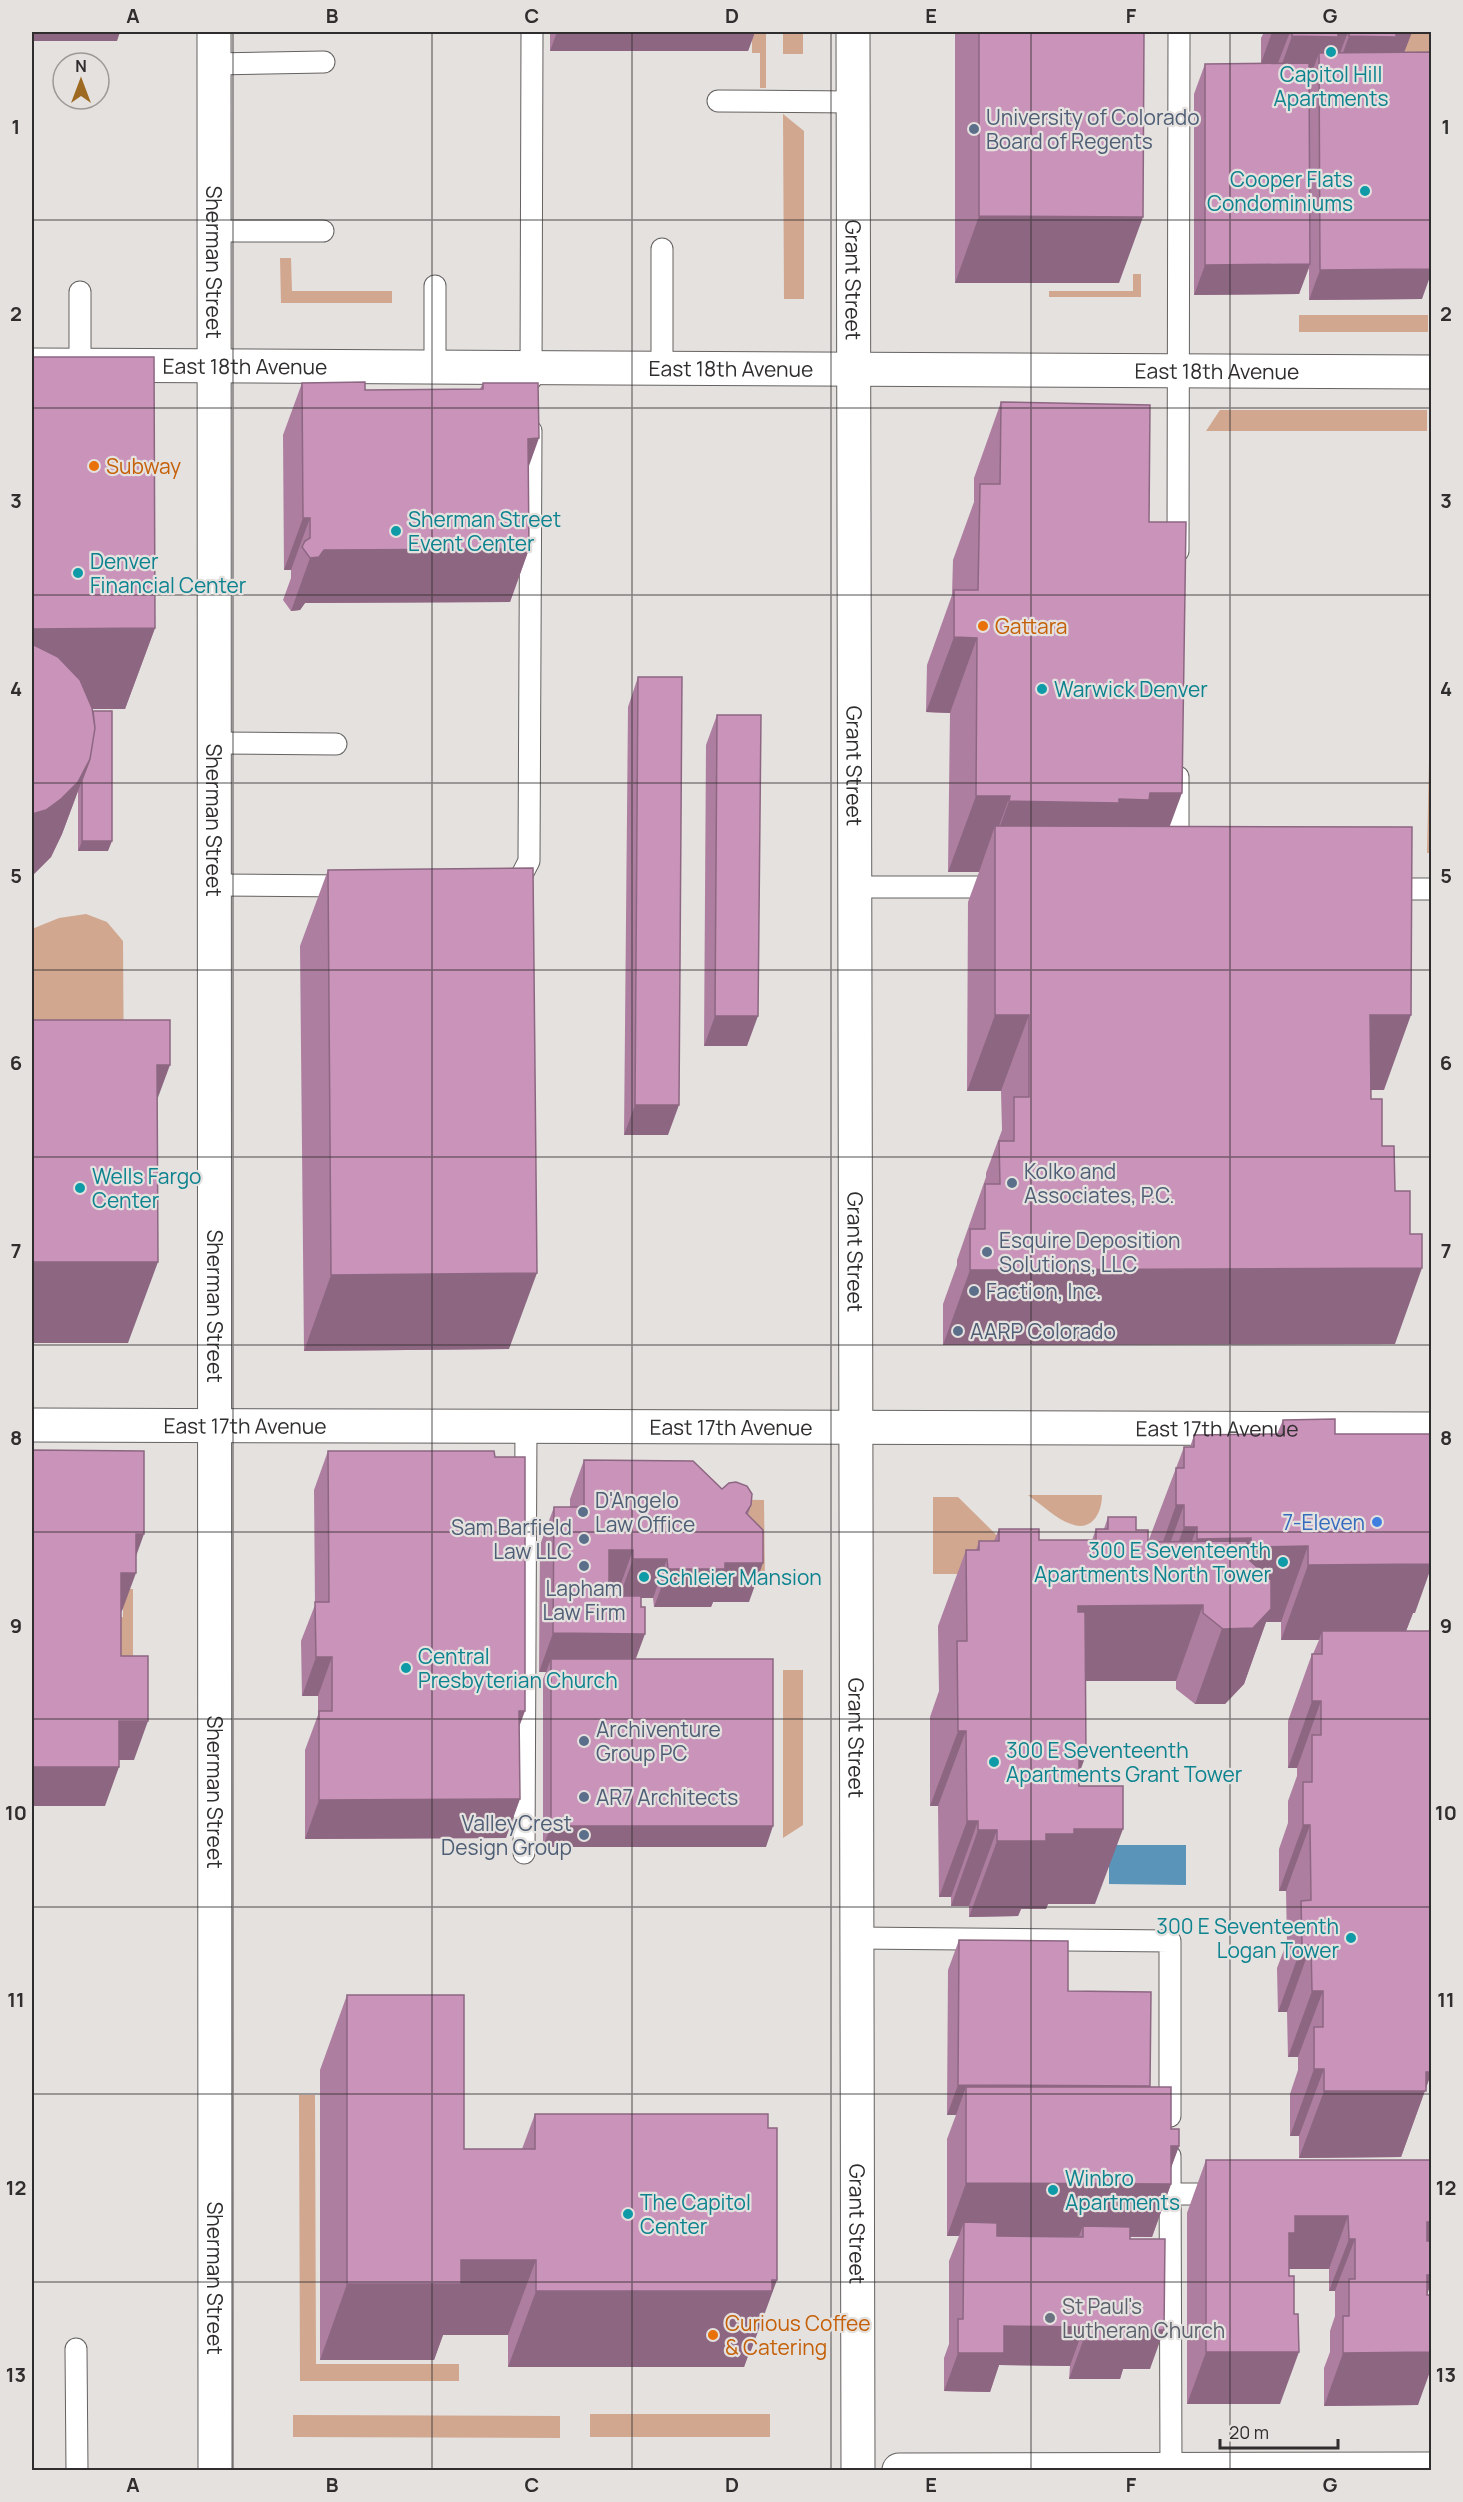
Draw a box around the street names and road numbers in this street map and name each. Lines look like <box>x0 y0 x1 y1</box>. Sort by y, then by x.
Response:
street label: Sherman Street <box>200 185 228 339</box>
street label: Grant Street <box>839 220 868 340</box>
street label: East 18th Avenue <box>163 352 327 380</box>
street label: East 18th Avenue <box>649 354 813 383</box>
street label: East 18th Avenue <box>1135 357 1299 385</box>
street label: Grant Street <box>840 706 869 826</box>
street label: Sherman Street <box>200 743 228 897</box>
street label: Grant Street <box>841 1192 870 1312</box>
street label: Sherman Street <box>200 1229 229 1383</box>
street label: East 17th Avenue <box>163 1411 327 1440</box>
street label: East 17th Avenue <box>649 1413 813 1441</box>
street label: East 17th Avenue <box>1135 1414 1299 1443</box>
street label: Grant Street <box>842 1678 871 1798</box>
street label: Sherman Street <box>201 1715 229 1869</box>
street label: Grant Street <box>843 2164 872 2284</box>
street label: Sherman Street <box>201 2201 229 2355</box>

